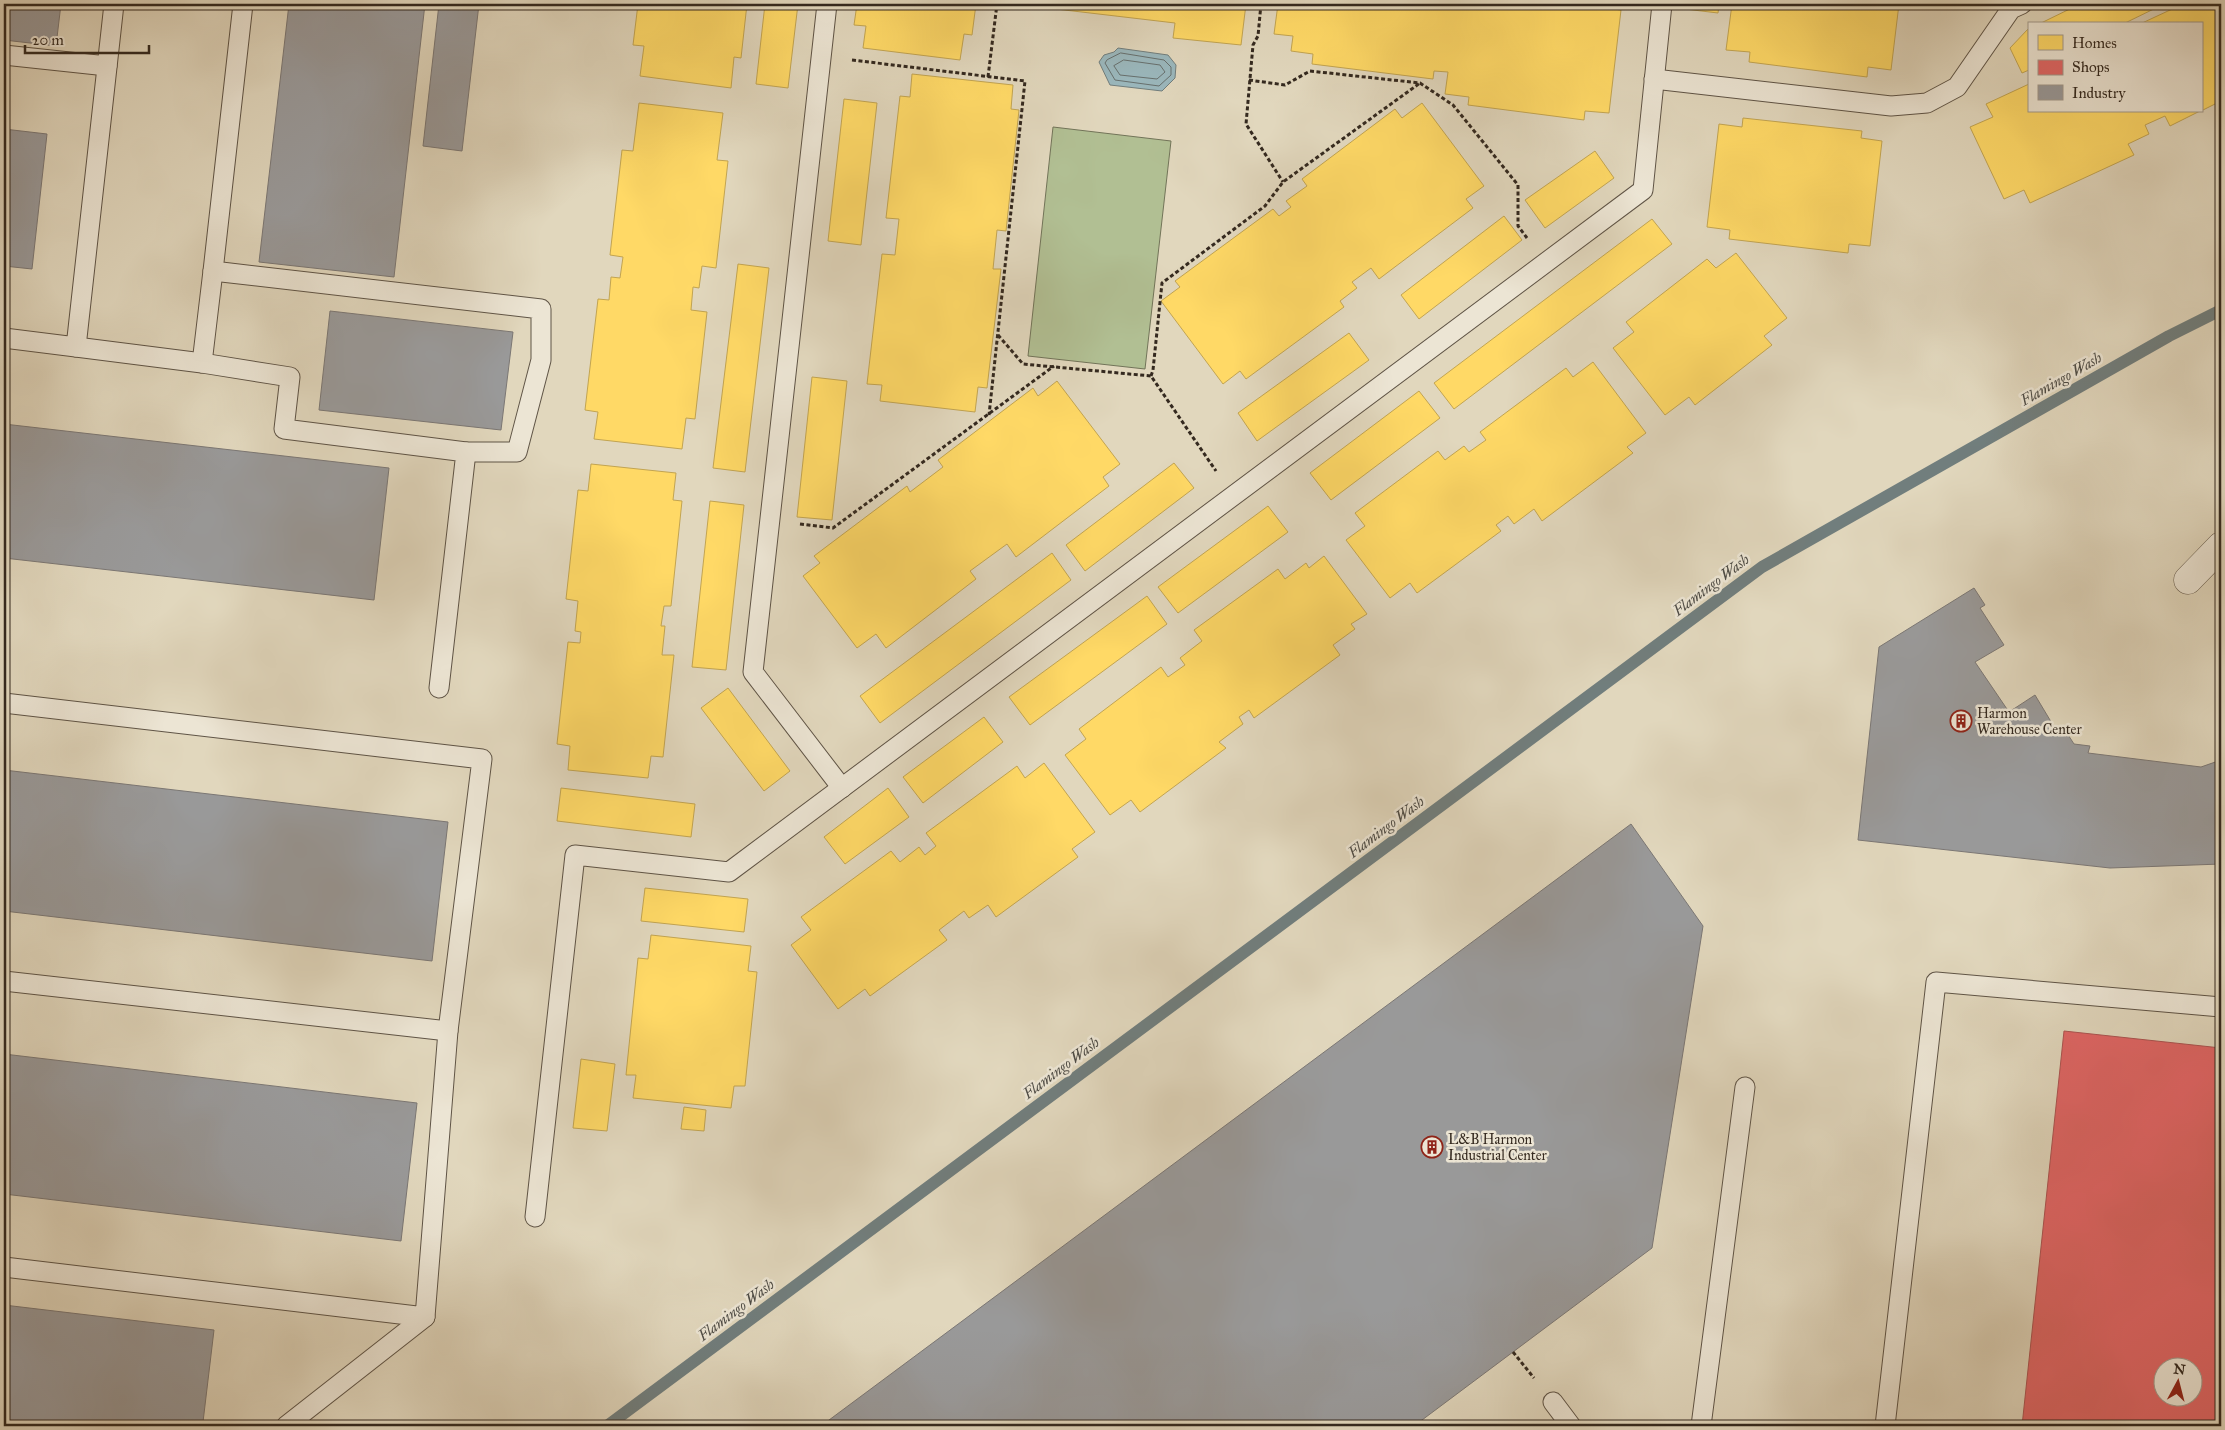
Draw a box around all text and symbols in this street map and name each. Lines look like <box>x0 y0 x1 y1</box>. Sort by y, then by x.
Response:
scale bar <box>25 22 149 54</box>
legend <box>2028 22 2202 112</box>
text: 20 m <box>32 31 64 49</box>
text: Homes <box>2072 34 2117 52</box>
text: Shops <box>2072 58 2110 76</box>
text: Industry <box>2072 84 2126 102</box>
water label: Flamingo Wash <box>2016 348 2106 410</box>
water label: Flamingo Wash <box>1668 550 1753 620</box>
place label: Harmon Warehouse Center <box>1977 705 2082 738</box>
building icon: Harmon Warehouse Center <box>1949 709 1973 733</box>
water label: Flamingo Wash <box>1343 792 1428 862</box>
water label: Flamingo Wash <box>1018 1033 1103 1103</box>
place label: L&B Harmon Industrial Center <box>1448 1131 1548 1164</box>
building icon: L&B Harmon Industrial Center <box>1420 1135 1444 1159</box>
water label: Flamingo Wash <box>693 1275 778 1345</box>
north arrow <box>2152 1358 2202 1408</box>
text: N <box>2173 1360 2187 1379</box>

